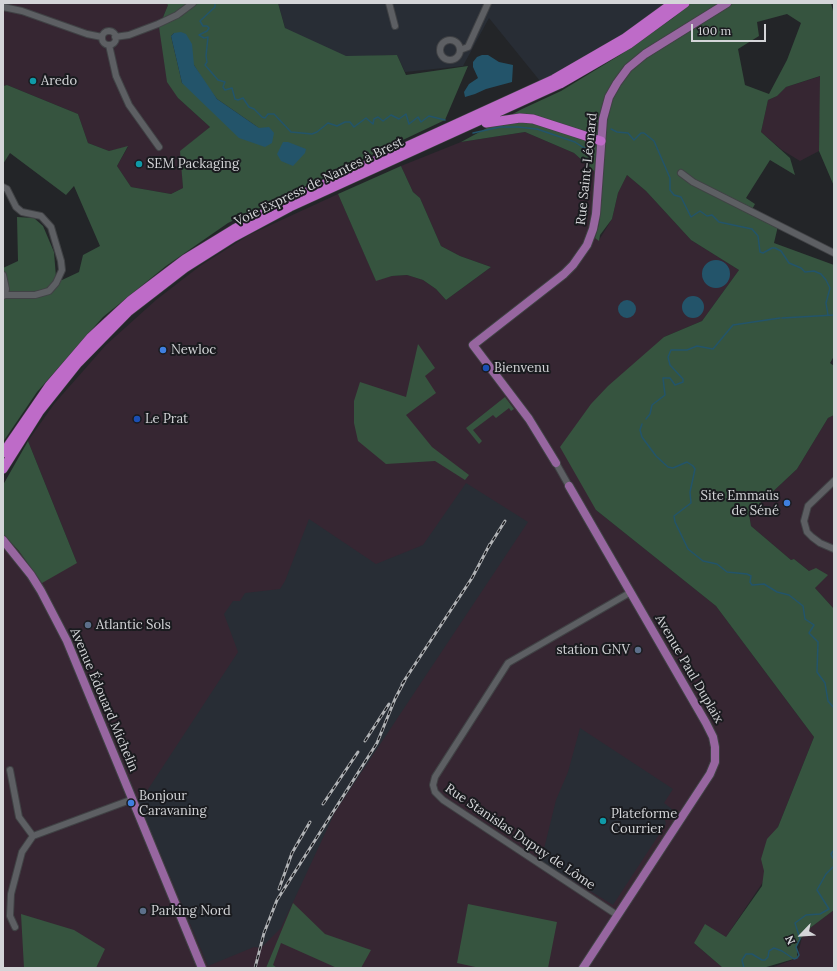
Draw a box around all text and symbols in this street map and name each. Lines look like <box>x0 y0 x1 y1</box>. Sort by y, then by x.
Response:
scale bar <box>693 16 768 42</box>
text: 100 m <box>698 23 731 38</box>
place label: Aredo <box>41 73 77 89</box>
marker: Aredo <box>28 76 38 86</box>
street label: Rue Saint-Léonard <box>573 112 601 226</box>
street label: Voie Express de Nantes à Brest <box>232 134 406 230</box>
place label: SEM Packaging <box>147 156 239 172</box>
marker: SEM Packaging <box>134 159 144 169</box>
place label: Newloc <box>171 342 216 358</box>
marker: Newloc <box>158 345 168 355</box>
place label: Bienvenu <box>494 360 550 376</box>
marker: Bienvenu <box>481 363 491 373</box>
place label: Le Prat <box>145 411 188 427</box>
marker: Le Prat <box>132 414 142 424</box>
place label: Site Emmaüs de Séné <box>701 488 779 519</box>
marker: Site Emmaüs de Séné <box>782 498 792 508</box>
street label: Avenue Paul Duplaix <box>652 612 726 726</box>
place label: Atlantic Sols <box>96 617 171 633</box>
marker: Atlantic Sols <box>83 620 93 630</box>
street label: Avenue Édouard Michelin <box>67 626 141 774</box>
place label: station GNV <box>556 642 630 658</box>
marker: station GNV <box>633 645 643 655</box>
street label: Rue Stanislas Dupuy de Lôme <box>442 781 598 893</box>
place label: Bonjour Caravaning <box>139 788 207 819</box>
marker: Bonjour Caravaning <box>126 798 136 808</box>
place label: Plateforme Courrier <box>611 806 677 837</box>
marker: Plateforme Courrier <box>598 816 608 826</box>
place label: Parking Nord <box>151 903 231 919</box>
marker: Parking Nord <box>138 906 148 916</box>
north arrow <box>781 915 821 955</box>
text: N <box>782 933 798 947</box>

